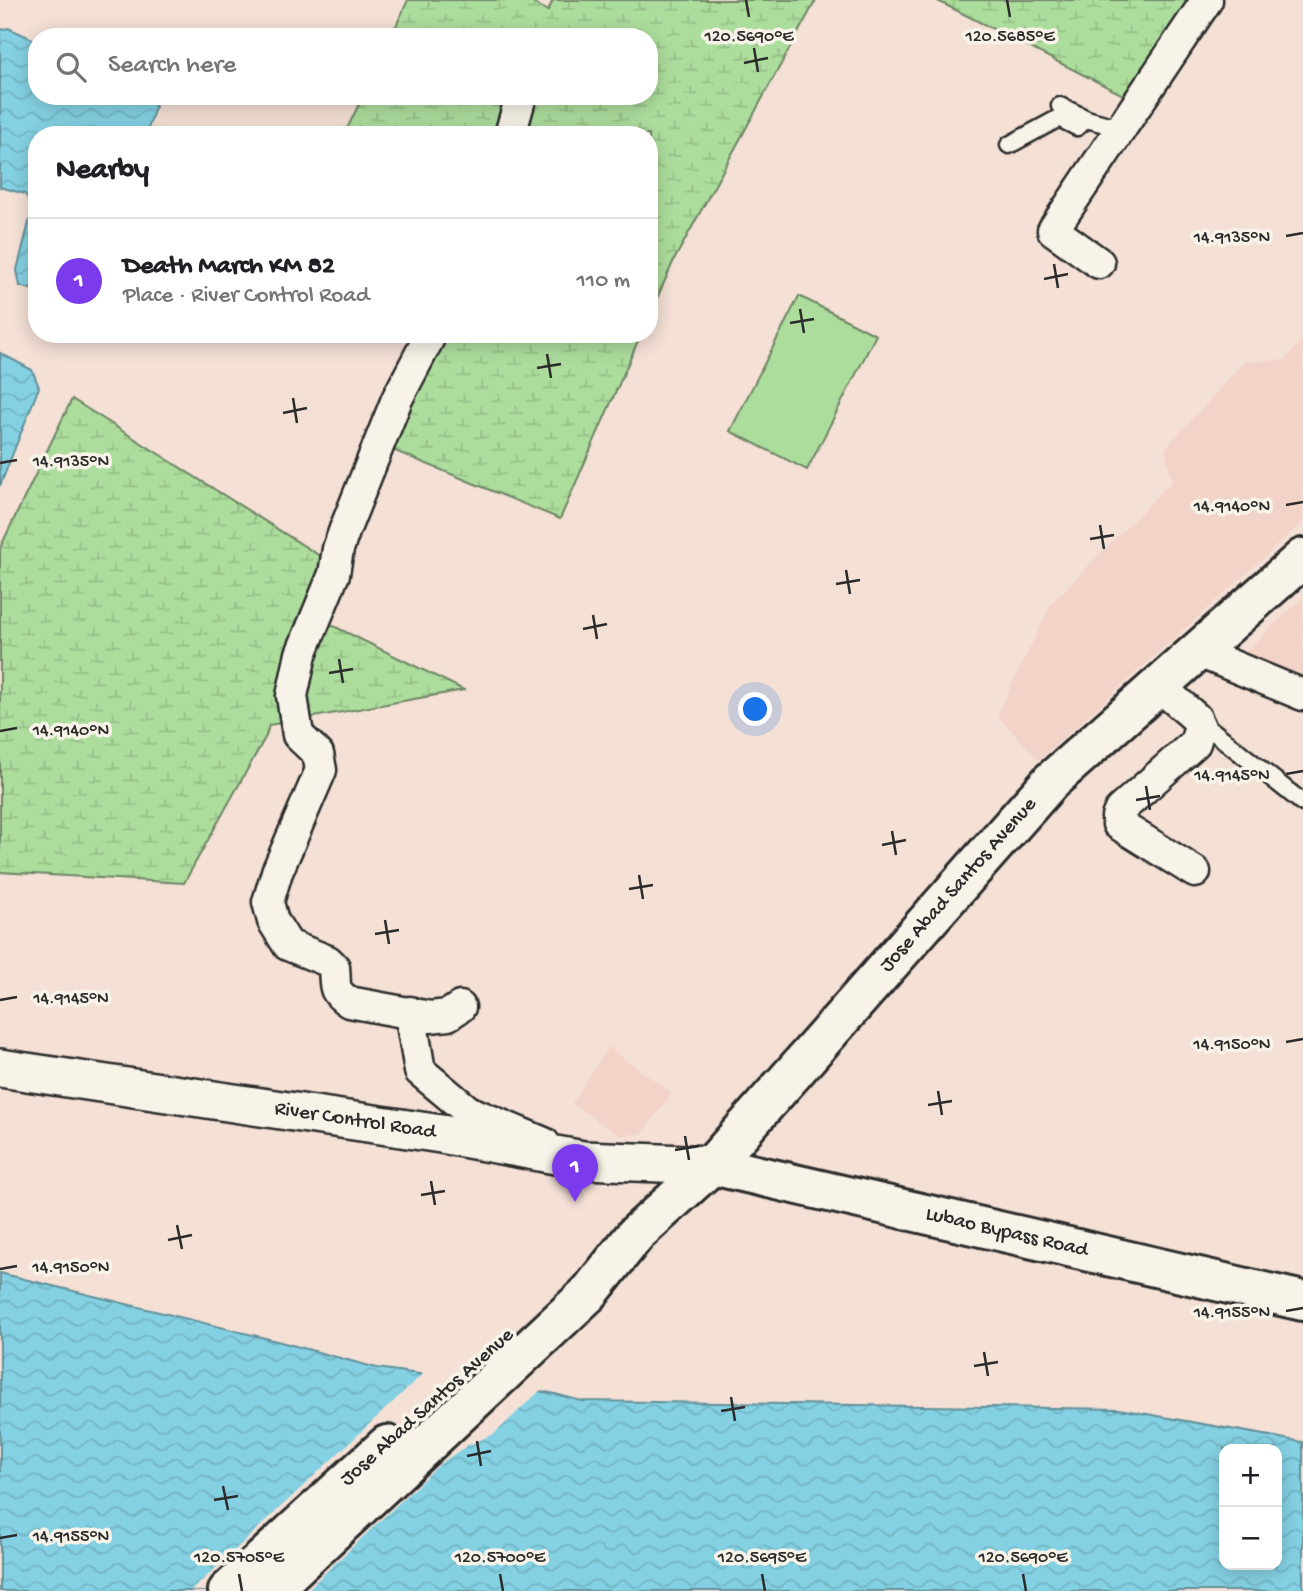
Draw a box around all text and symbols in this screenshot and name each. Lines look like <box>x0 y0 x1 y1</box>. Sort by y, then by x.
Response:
text: 120.5690°E <box>703 27 794 48</box>
text: 120.5685°E <box>964 27 1055 48</box>
search box <box>28 28 658 105</box>
icon: search <box>52 48 90 86</box>
text: Search here <box>108 51 236 82</box>
text: Nearby <box>56 154 149 189</box>
text: 14.9135°N <box>1193 228 1270 249</box>
text: Death March KM 82 <box>123 252 335 283</box>
text: 1 <box>74 268 84 295</box>
text: 110 m <box>577 268 630 295</box>
text: Place · River Control Road <box>123 283 370 310</box>
text: 14.9135°N <box>32 452 109 473</box>
text: 14.9140°N <box>1193 497 1270 518</box>
your location <box>738 692 772 726</box>
text: 14.9140°N <box>32 721 109 742</box>
text: 14.9145°N <box>1193 766 1270 787</box>
street label: Jose Abad Santos Avenue <box>875 792 1043 978</box>
text: 14.9145°N <box>32 989 109 1010</box>
text: 14.9150°N <box>1192 1035 1271 1056</box>
street label: River Control Road <box>273 1097 439 1146</box>
pin: 1 <box>552 1144 598 1202</box>
street label: Lubao Bypass Road <box>923 1202 1092 1264</box>
text: 14.9150°N <box>31 1258 110 1279</box>
text: 14.9155°N <box>1193 1303 1270 1324</box>
street label: Jose Abad Santos Avenue <box>336 1323 521 1492</box>
map controls <box>1219 1444 1282 1570</box>
button: + <box>1219 1444 1282 1507</box>
button: − <box>1219 1507 1282 1570</box>
text: 14.9155°N <box>32 1527 109 1548</box>
text: 120.5705°E <box>193 1548 285 1569</box>
text: 120.5700°E <box>454 1548 546 1569</box>
text: 120.5695°E <box>717 1548 807 1569</box>
text: 120.5690°E <box>977 1548 1068 1569</box>

